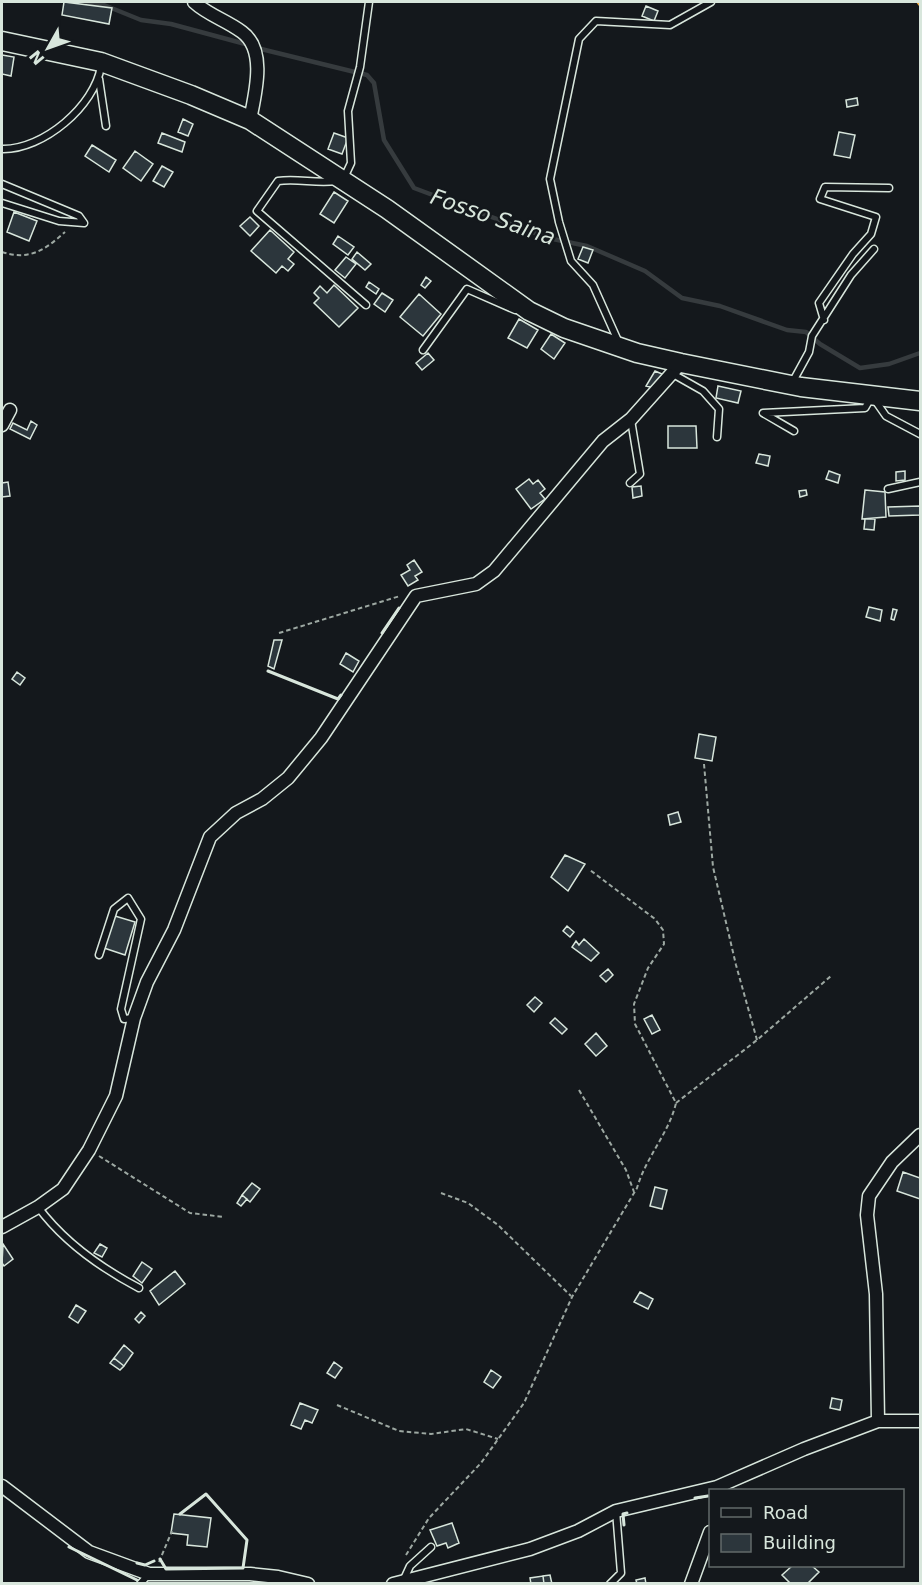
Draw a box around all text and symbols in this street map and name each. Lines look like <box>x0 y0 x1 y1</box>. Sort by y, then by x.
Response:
north arrow <box>18 18 78 78</box>
text: N <box>25 46 48 69</box>
water label: Fosso Saina <box>427 184 559 250</box>
legend <box>709 1489 904 1567</box>
text: Road <box>763 1502 808 1523</box>
text: Building <box>763 1532 836 1553</box>

